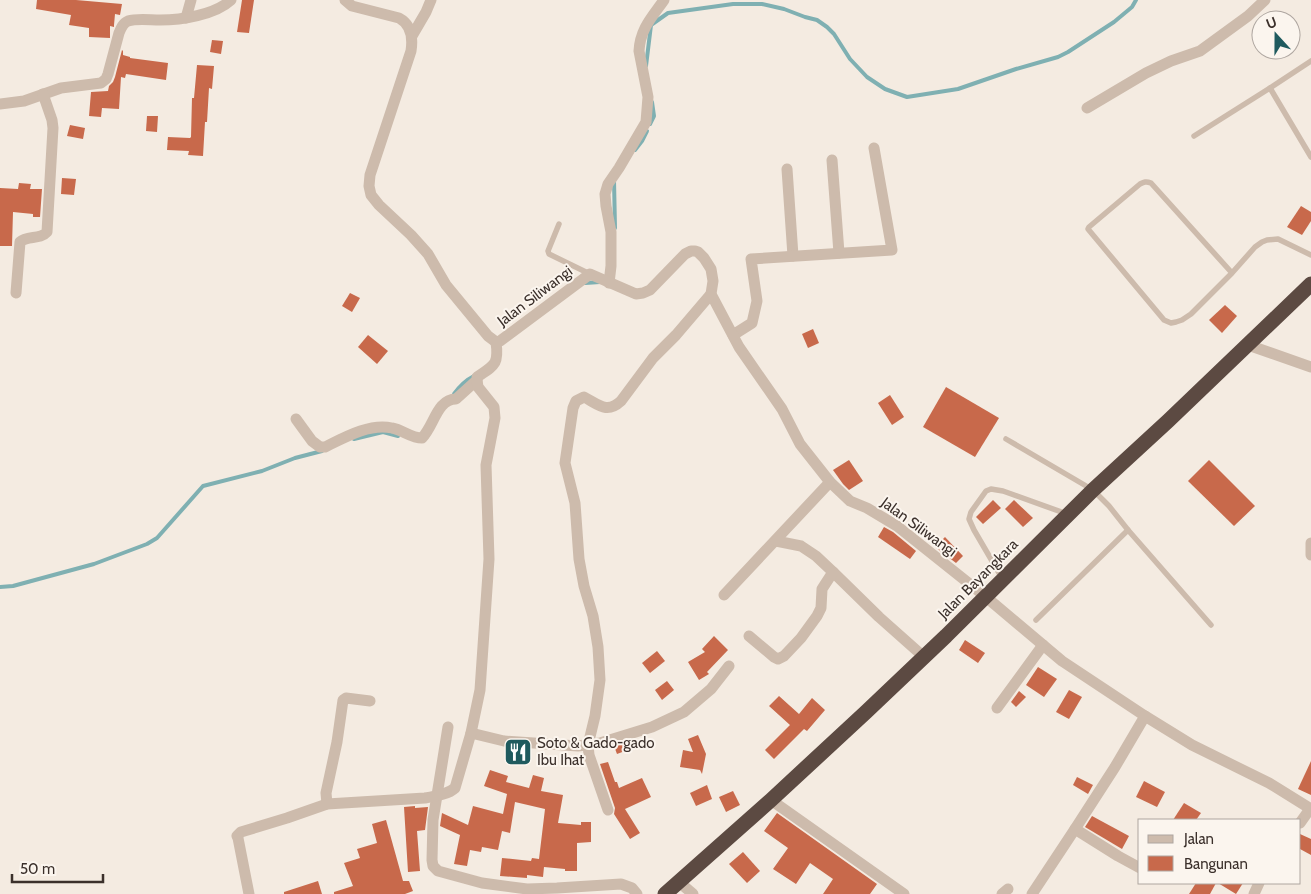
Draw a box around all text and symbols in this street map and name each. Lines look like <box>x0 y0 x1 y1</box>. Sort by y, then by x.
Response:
north arrow <box>1251 10 1301 60</box>
text: U <box>1263 13 1279 33</box>
street label: Jalan Siliwangi <box>493 262 576 331</box>
street label: Jalan Siliwangi <box>877 493 960 561</box>
street label: Jalan Bayangkara <box>934 535 1022 623</box>
place label: Soto & Gado-gado Ibu Ihat <box>537 734 655 769</box>
restaurant icon: Soto & Gado-gado Ibu Ihat <box>503 737 533 767</box>
legend <box>1138 819 1301 884</box>
text: Jalan <box>1183 830 1214 848</box>
scale bar <box>12 852 104 884</box>
text: Bangunan <box>1184 855 1248 873</box>
text: 50 m <box>20 860 55 878</box>

